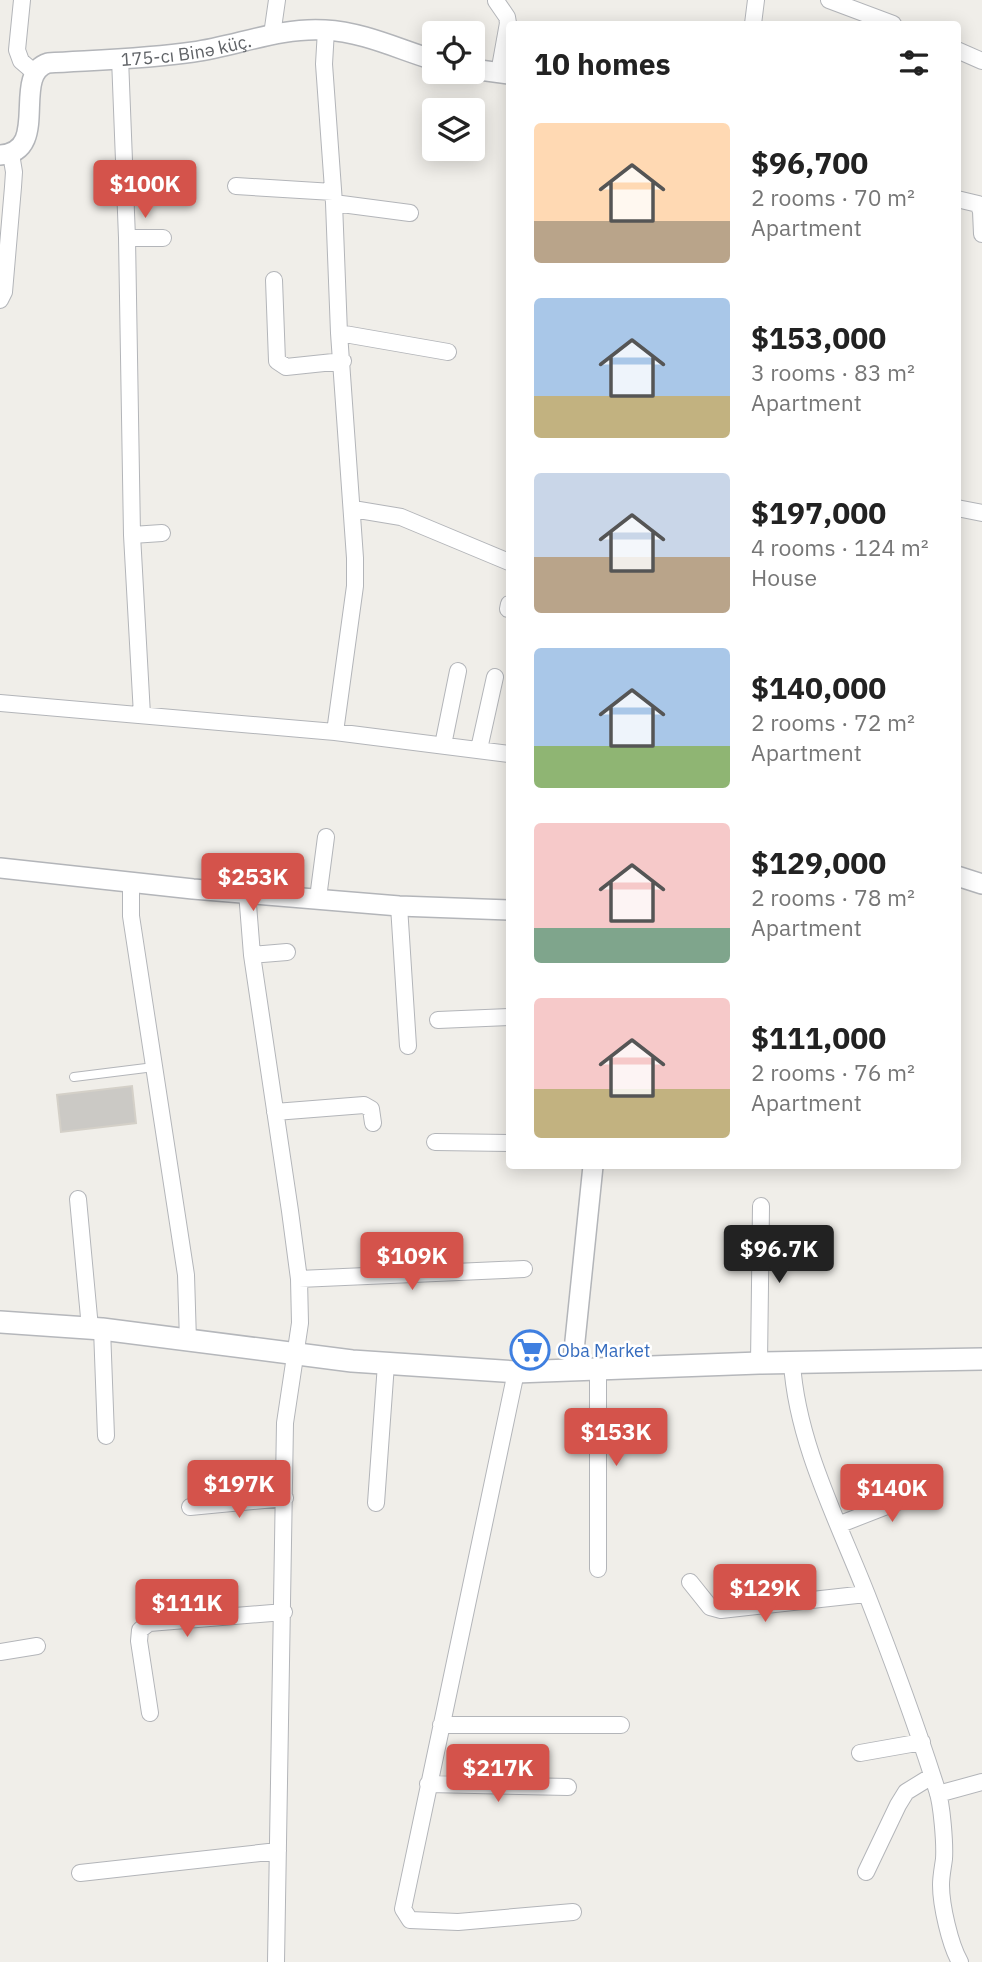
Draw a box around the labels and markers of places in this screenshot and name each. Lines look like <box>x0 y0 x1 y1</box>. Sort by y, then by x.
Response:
pin: $100K <box>96 160 194 220</box>
pin: $253K <box>204 853 302 913</box>
pin: $96.7K <box>722 1226 836 1285</box>
pin: $109K <box>363 1232 461 1292</box>
supermarket icon: Oba Market <box>509 1329 551 1371</box>
place label: Oba Market <box>557 1339 650 1362</box>
pin: $153K <box>567 1408 665 1468</box>
pin: $197K <box>190 1460 288 1520</box>
pin: $140K <box>843 1464 941 1524</box>
pin: $129K <box>716 1564 814 1624</box>
pin: $111K <box>138 1580 236 1639</box>
pin: $217K <box>449 1744 547 1804</box>

